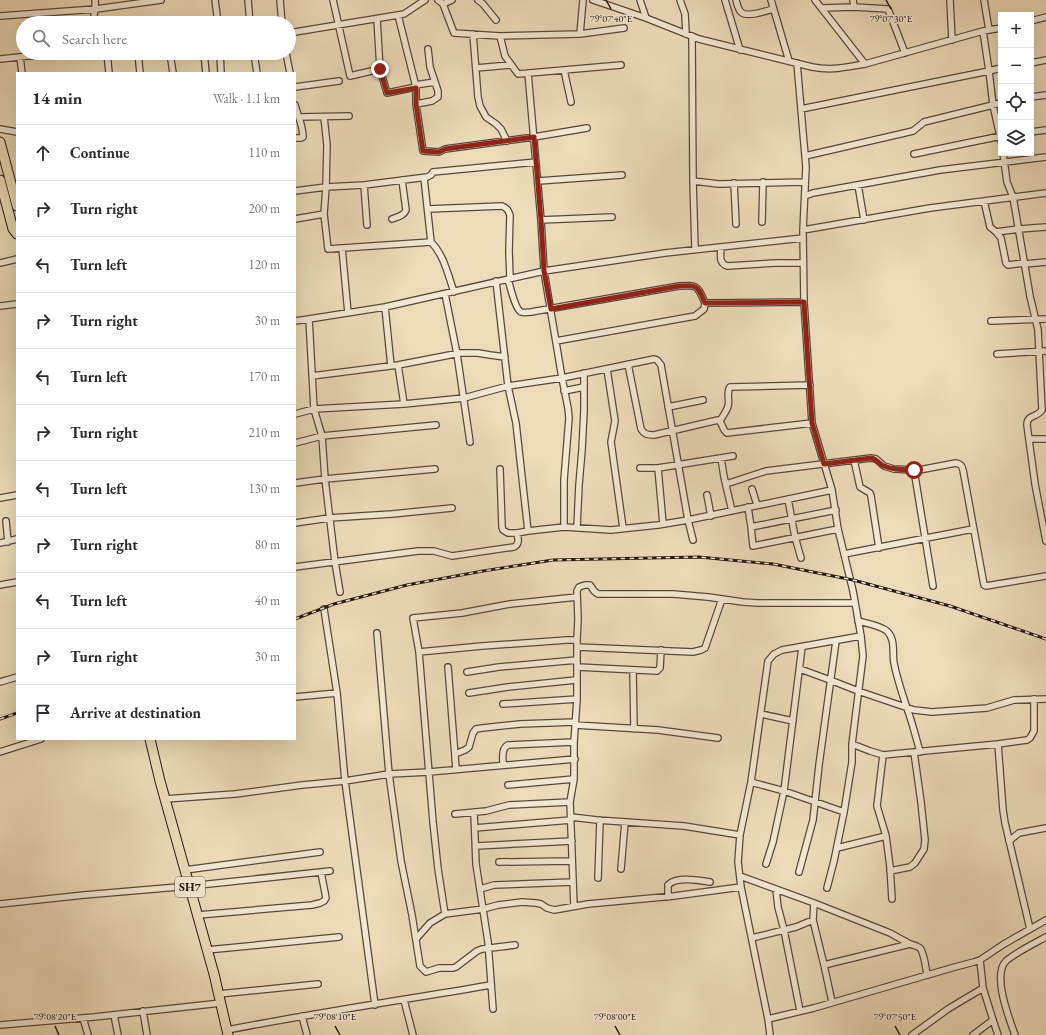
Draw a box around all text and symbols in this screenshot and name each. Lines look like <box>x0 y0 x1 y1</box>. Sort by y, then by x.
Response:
text: 79°07'40"E <box>590 12 633 25</box>
text: 79°07'30"E <box>870 12 913 25</box>
map controls <box>998 12 1034 156</box>
button: + <box>998 12 1034 48</box>
search box <box>16 16 296 60</box>
icon: search <box>30 27 52 49</box>
text: Search here <box>62 29 127 48</box>
button: − <box>998 48 1034 84</box>
route end <box>371 60 389 78</box>
button: locate <box>998 84 1034 120</box>
text: 14 min <box>32 87 82 109</box>
text: Walk · 1.1 km <box>213 90 280 107</box>
button: layers <box>998 120 1034 156</box>
icon: ahead <box>32 142 54 164</box>
text: Continue <box>70 143 130 162</box>
text: 110 m <box>249 144 280 161</box>
icon: right <box>32 198 54 220</box>
text: Turn right <box>70 199 138 218</box>
text: 200 m <box>249 200 280 217</box>
icon: left <box>32 254 54 276</box>
text: Turn left <box>70 255 127 274</box>
text: 120 m <box>249 256 280 273</box>
icon: right <box>32 310 54 332</box>
text: Turn right <box>70 311 138 330</box>
text: 30 m <box>255 312 280 329</box>
icon: left <box>32 366 54 388</box>
text: Turn left <box>70 367 127 386</box>
text: 170 m <box>249 368 280 385</box>
icon: right <box>32 422 54 444</box>
text: Turn right <box>70 423 138 442</box>
text: 210 m <box>249 424 280 441</box>
route start <box>905 461 923 479</box>
icon: left <box>32 478 54 500</box>
text: Turn left <box>70 479 127 498</box>
text: 130 m <box>249 480 280 497</box>
icon: right <box>32 534 54 556</box>
text: Turn right <box>70 535 138 554</box>
text: 80 m <box>255 536 280 553</box>
icon: left <box>32 590 54 612</box>
text: Turn left <box>70 591 127 610</box>
text: 40 m <box>255 592 280 609</box>
icon: right <box>32 646 54 668</box>
text: Turn right <box>70 647 138 666</box>
text: 30 m <box>255 648 280 665</box>
icon: arrive <box>32 702 54 724</box>
text: Arrive at destination <box>70 703 201 722</box>
road number: SH7 <box>175 877 205 897</box>
text: 79°08'20"E <box>34 1010 77 1023</box>
text: 79°08'10"E <box>314 1010 357 1023</box>
text: 79°08'00"E <box>594 1010 637 1023</box>
text: 79°07'50"E <box>874 1010 917 1023</box>

